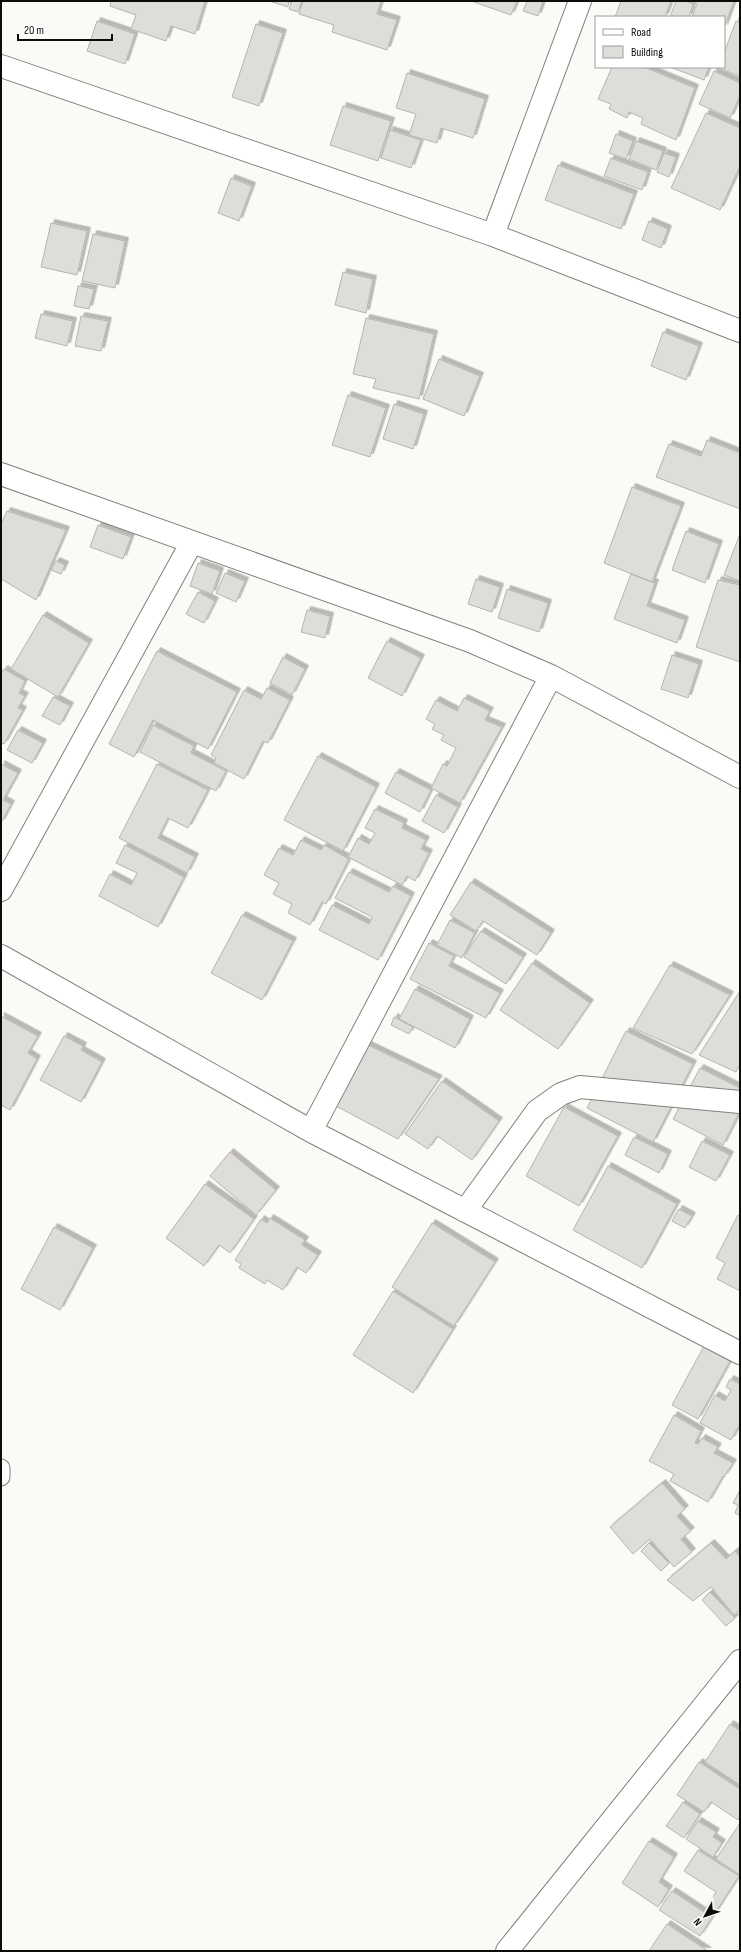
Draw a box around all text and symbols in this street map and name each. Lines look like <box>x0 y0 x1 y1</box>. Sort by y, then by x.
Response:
scale bar <box>18 16 112 42</box>
legend <box>595 16 725 68</box>
text: 20 m <box>24 23 44 38</box>
text: Road <box>631 25 651 40</box>
text: Building <box>631 45 663 60</box>
north arrow <box>685 1896 725 1936</box>
text: N <box>691 1916 705 1929</box>

